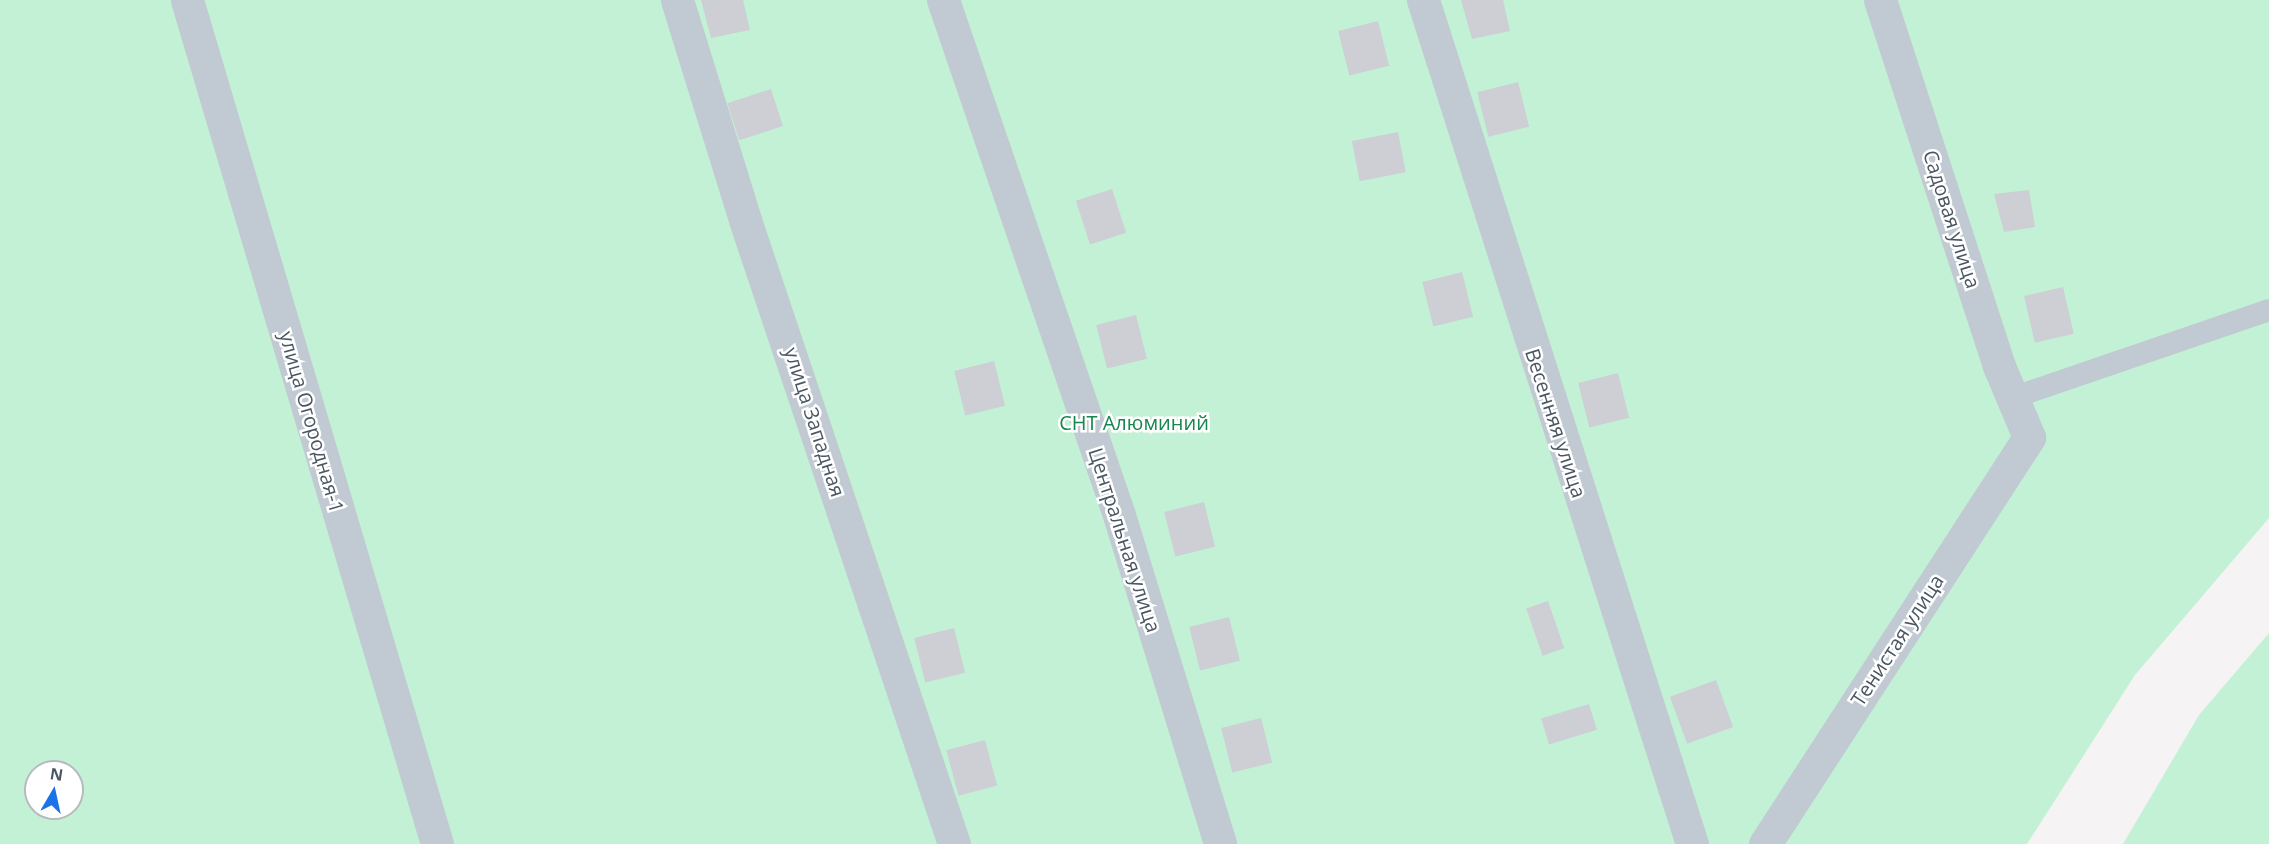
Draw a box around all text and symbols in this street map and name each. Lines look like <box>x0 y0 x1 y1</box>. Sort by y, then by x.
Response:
street label: Садовая улица <box>1918 147 1986 291</box>
street label: улица Огородная-1 <box>275 328 349 516</box>
street label: улица Западная <box>780 344 850 500</box>
street label: Весенняя улица <box>1521 345 1591 501</box>
park label: СНТ Алюминий <box>1059 410 1209 434</box>
street label: Центральная улица <box>1084 445 1166 635</box>
street label: Тенистая улица <box>1846 570 1948 710</box>
north arrow <box>24 760 84 820</box>
text: N <box>48 762 65 786</box>

